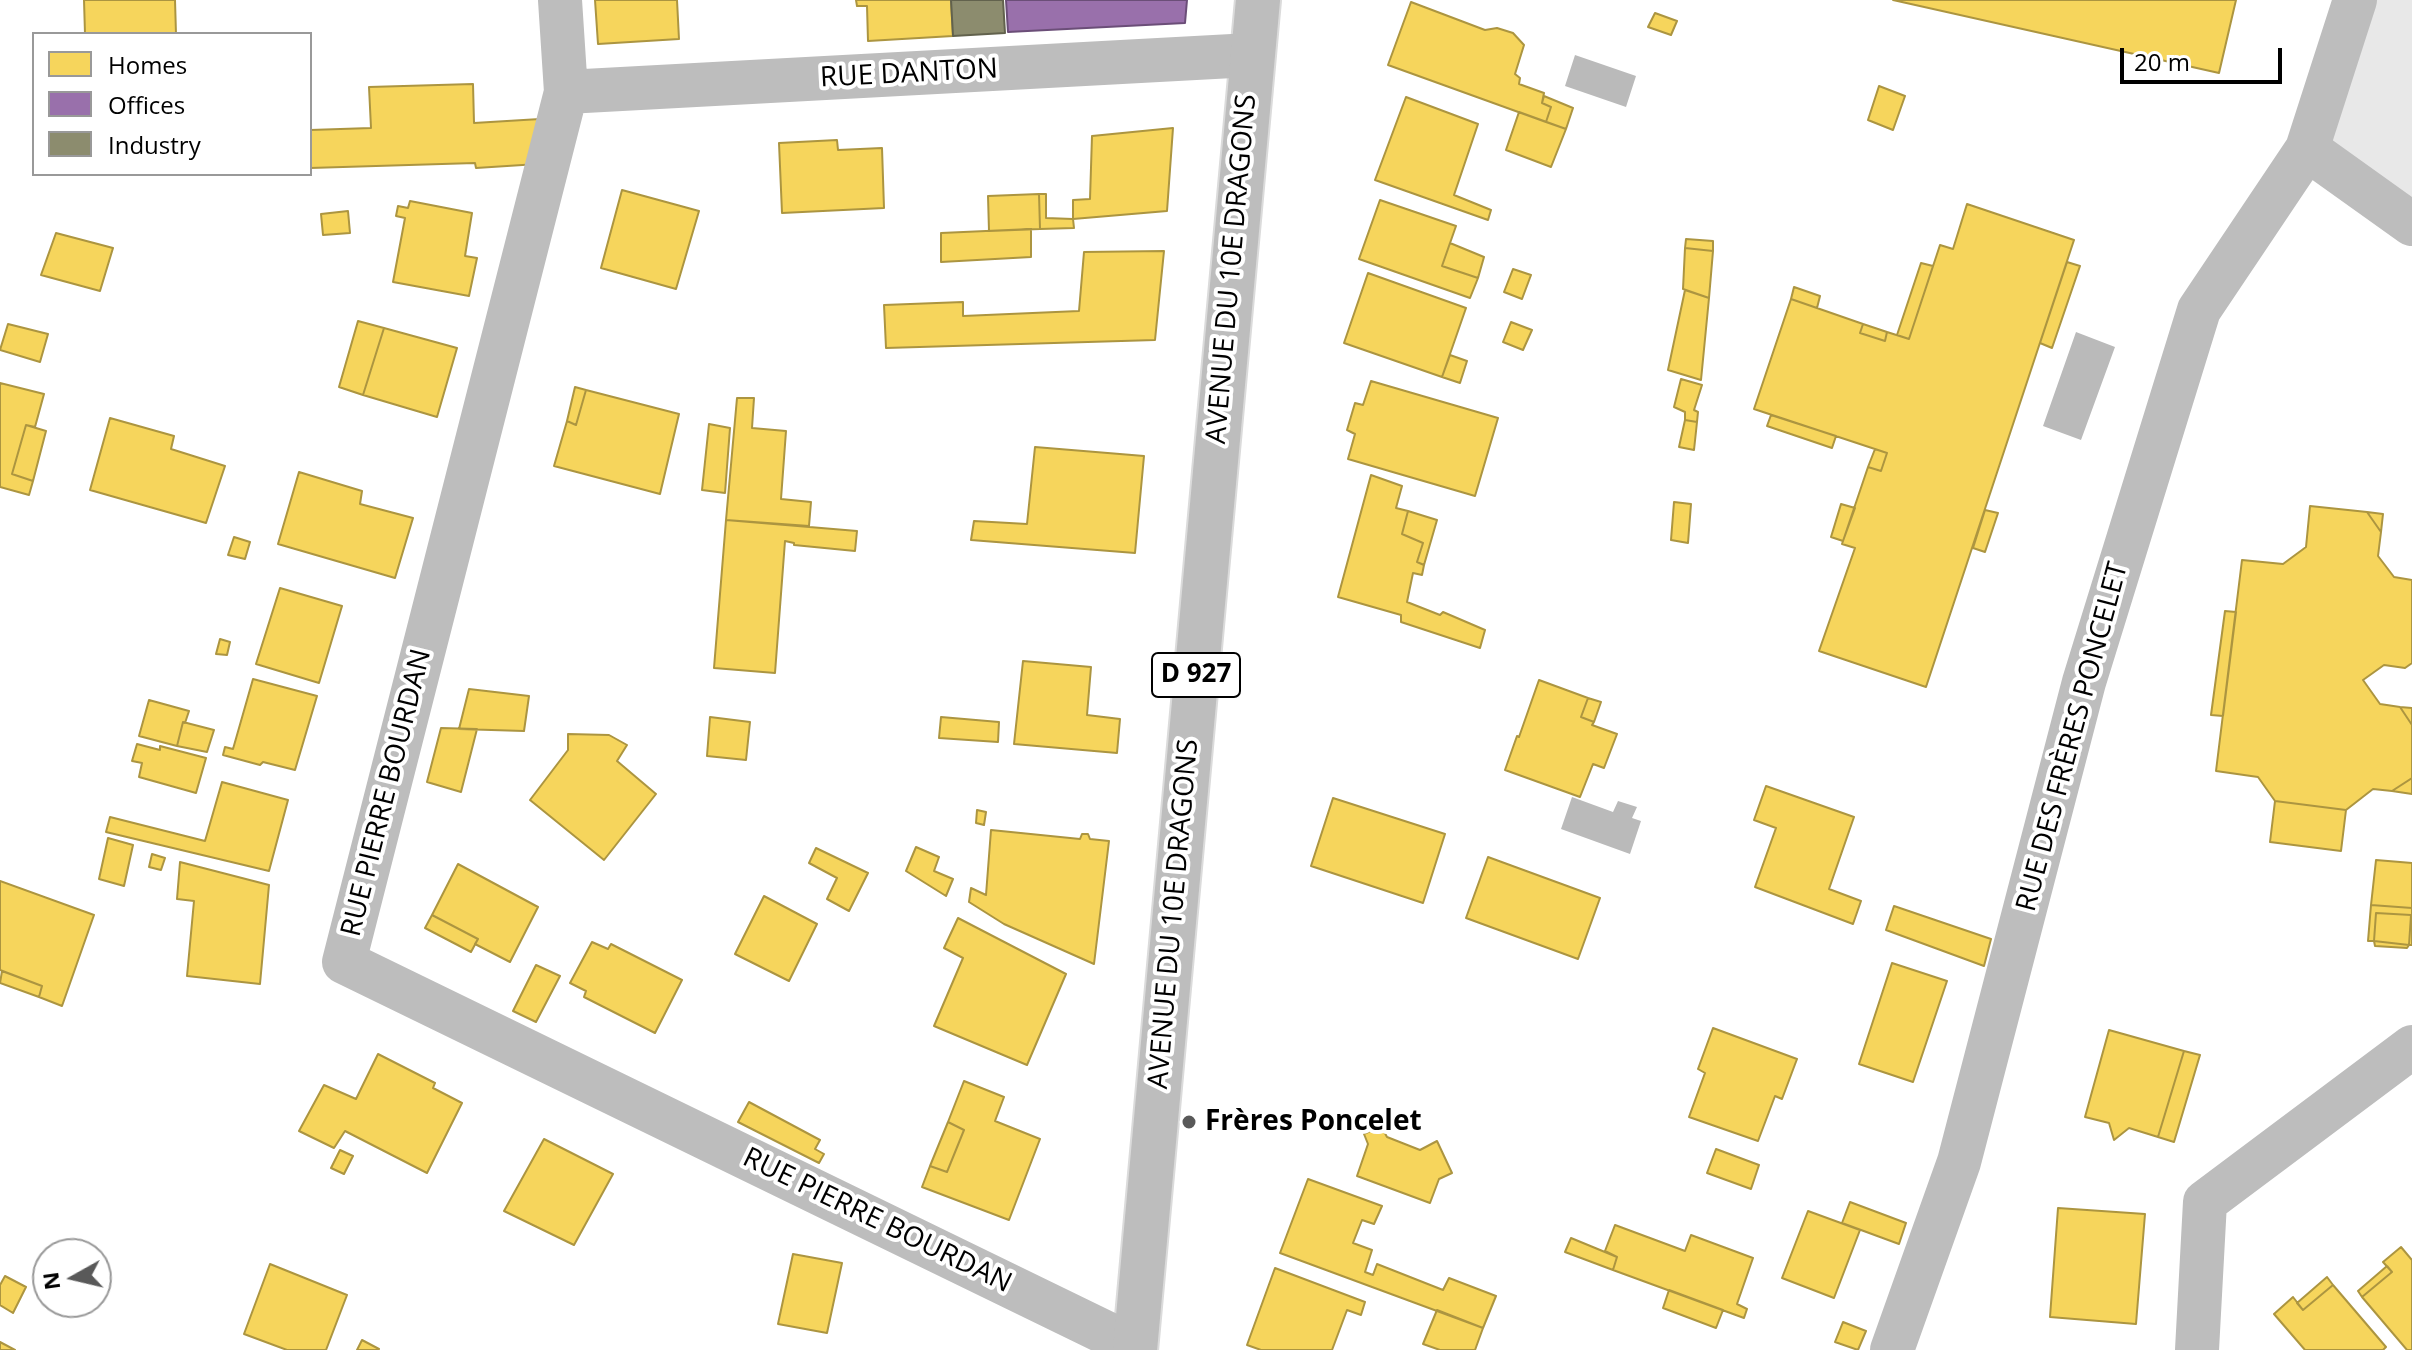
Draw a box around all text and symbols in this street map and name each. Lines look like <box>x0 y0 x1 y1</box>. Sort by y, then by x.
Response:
legend <box>32 32 312 176</box>
scale bar <box>2124 32 2286 82</box>
text: 20 m <box>2134 45 2190 78</box>
text: Homes <box>108 48 187 81</box>
street label: RUE DANTON <box>819 53 999 95</box>
text: Offices <box>108 88 185 121</box>
street label: AVENUE DU 10E DRAGONS <box>1200 93 1264 445</box>
text: Industry <box>108 128 201 161</box>
street label: RUE DES FRÈRES PONCELET <box>2010 559 2136 915</box>
street label: RUE PIERRE BOURDAN <box>335 646 439 940</box>
road number: D 927 <box>1152 653 1240 697</box>
street label: AVENUE DU 10E DRAGONS <box>1142 738 1206 1090</box>
place label: Frères Poncelet <box>1205 1105 1422 1139</box>
marker: Frères Poncelet <box>1180 1113 1198 1131</box>
street label: RUE PIERRE BOURDAN <box>737 1141 1017 1301</box>
north arrow <box>32 1238 112 1318</box>
text: N <box>34 1270 66 1292</box>

